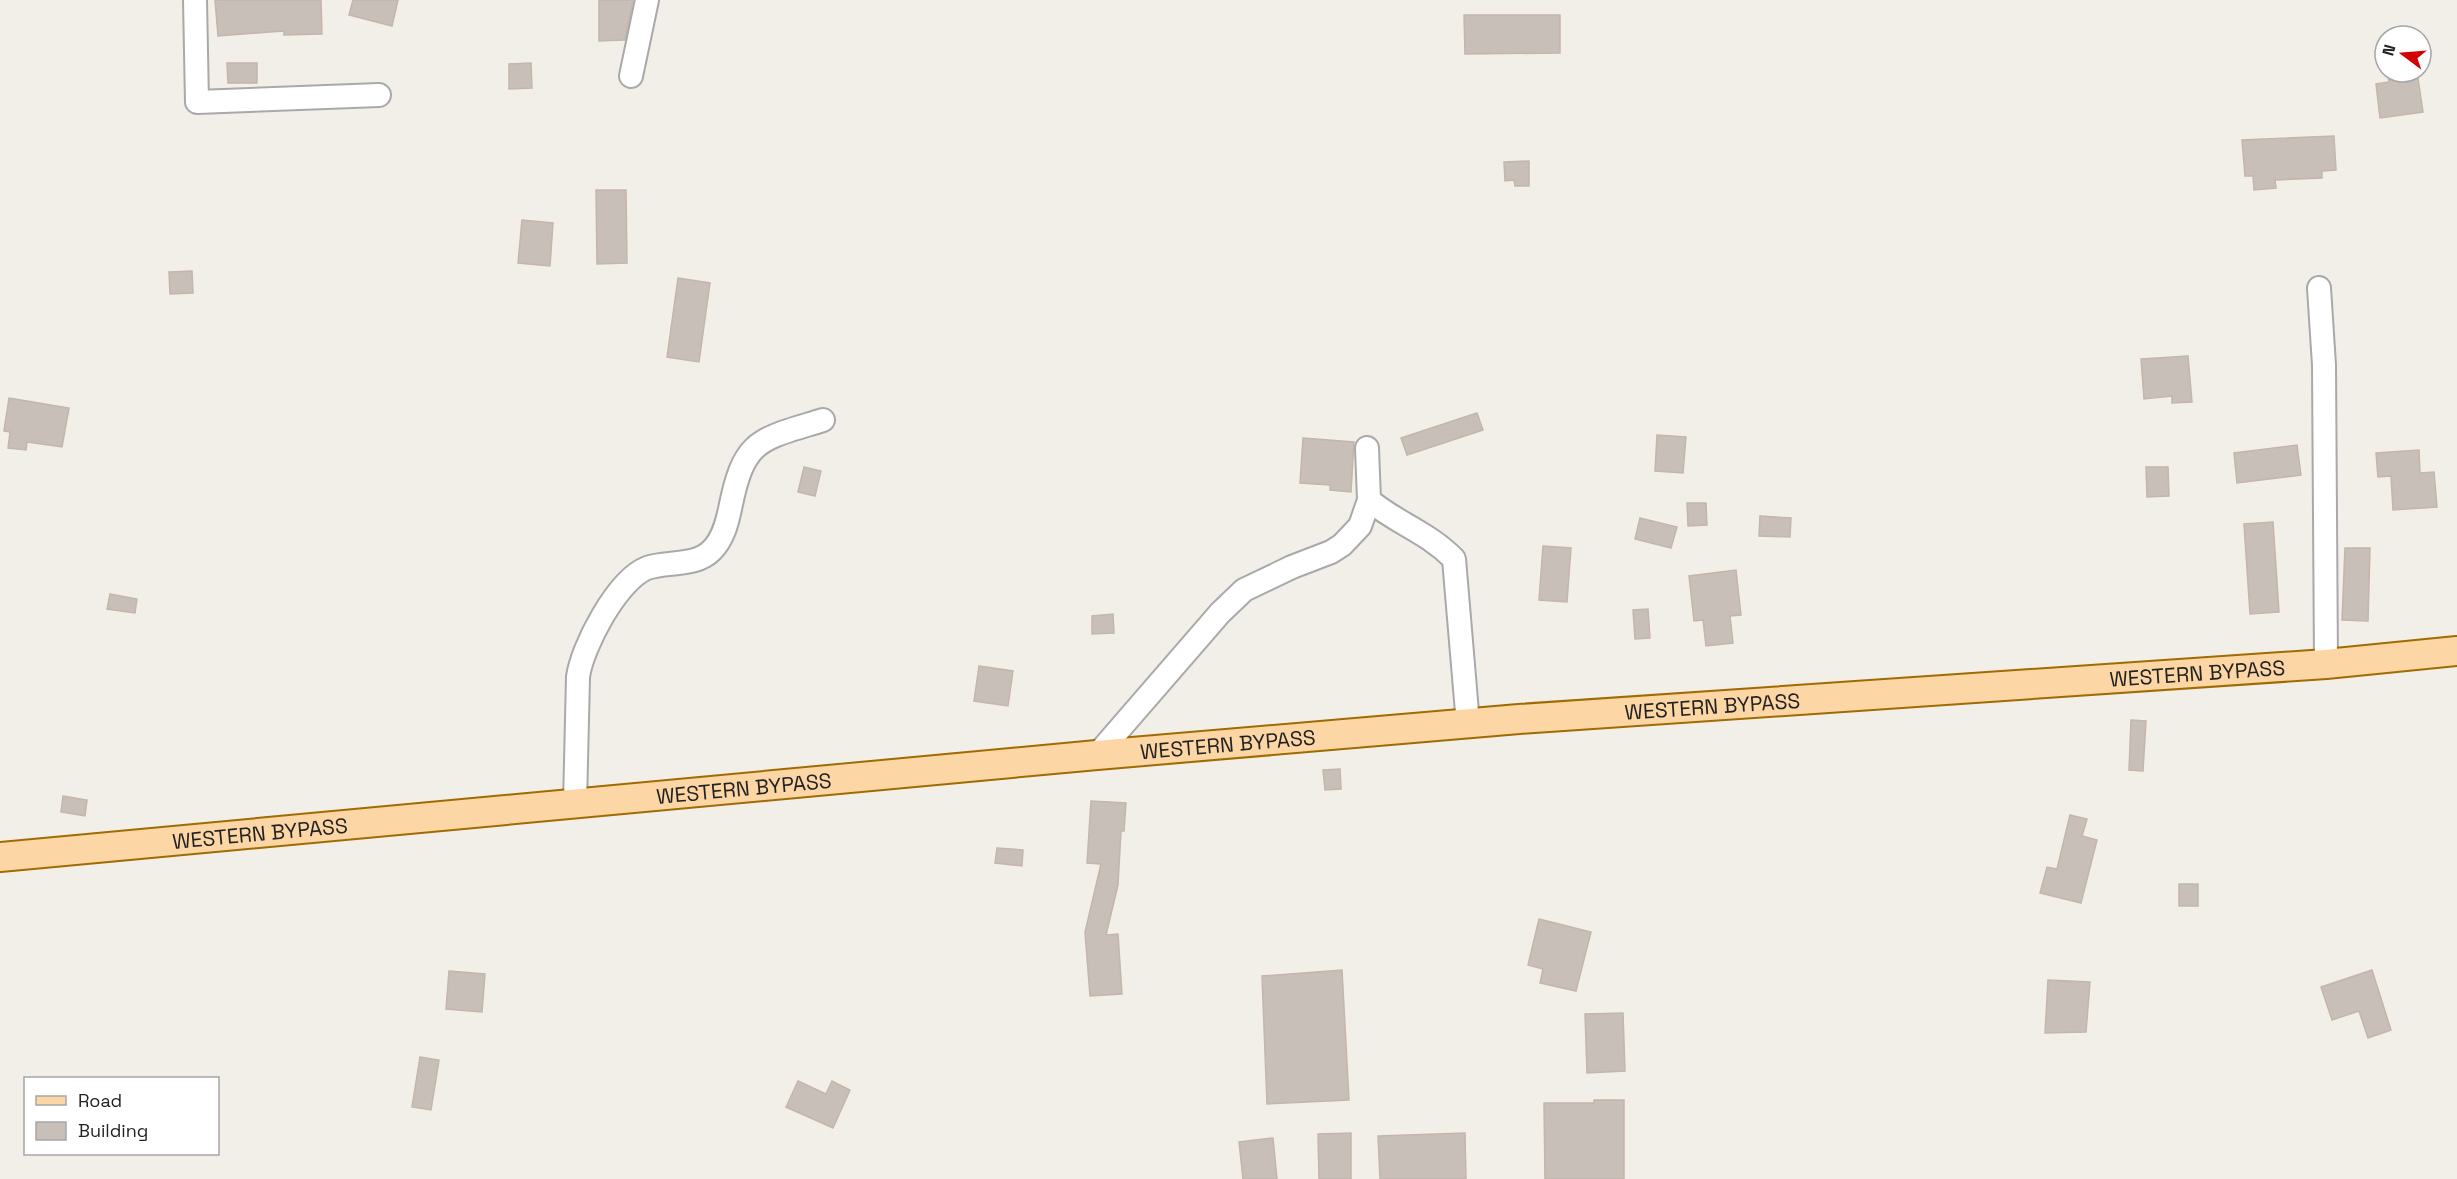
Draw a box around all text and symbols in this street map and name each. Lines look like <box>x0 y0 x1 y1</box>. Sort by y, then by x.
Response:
north arrow <box>2373 24 2433 84</box>
text: N <box>2377 42 2401 58</box>
street label: WESTERN BYPASS <box>2108 653 2286 692</box>
street label: WESTERN BYPASS <box>1624 686 1801 725</box>
street label: WESTERN BYPASS <box>1139 723 1317 765</box>
street label: WESTERN BYPASS <box>655 766 833 809</box>
street label: WESTERN BYPASS <box>171 811 349 854</box>
legend <box>24 1077 219 1155</box>
text: Road <box>78 1089 122 1112</box>
text: Building <box>78 1119 148 1142</box>

